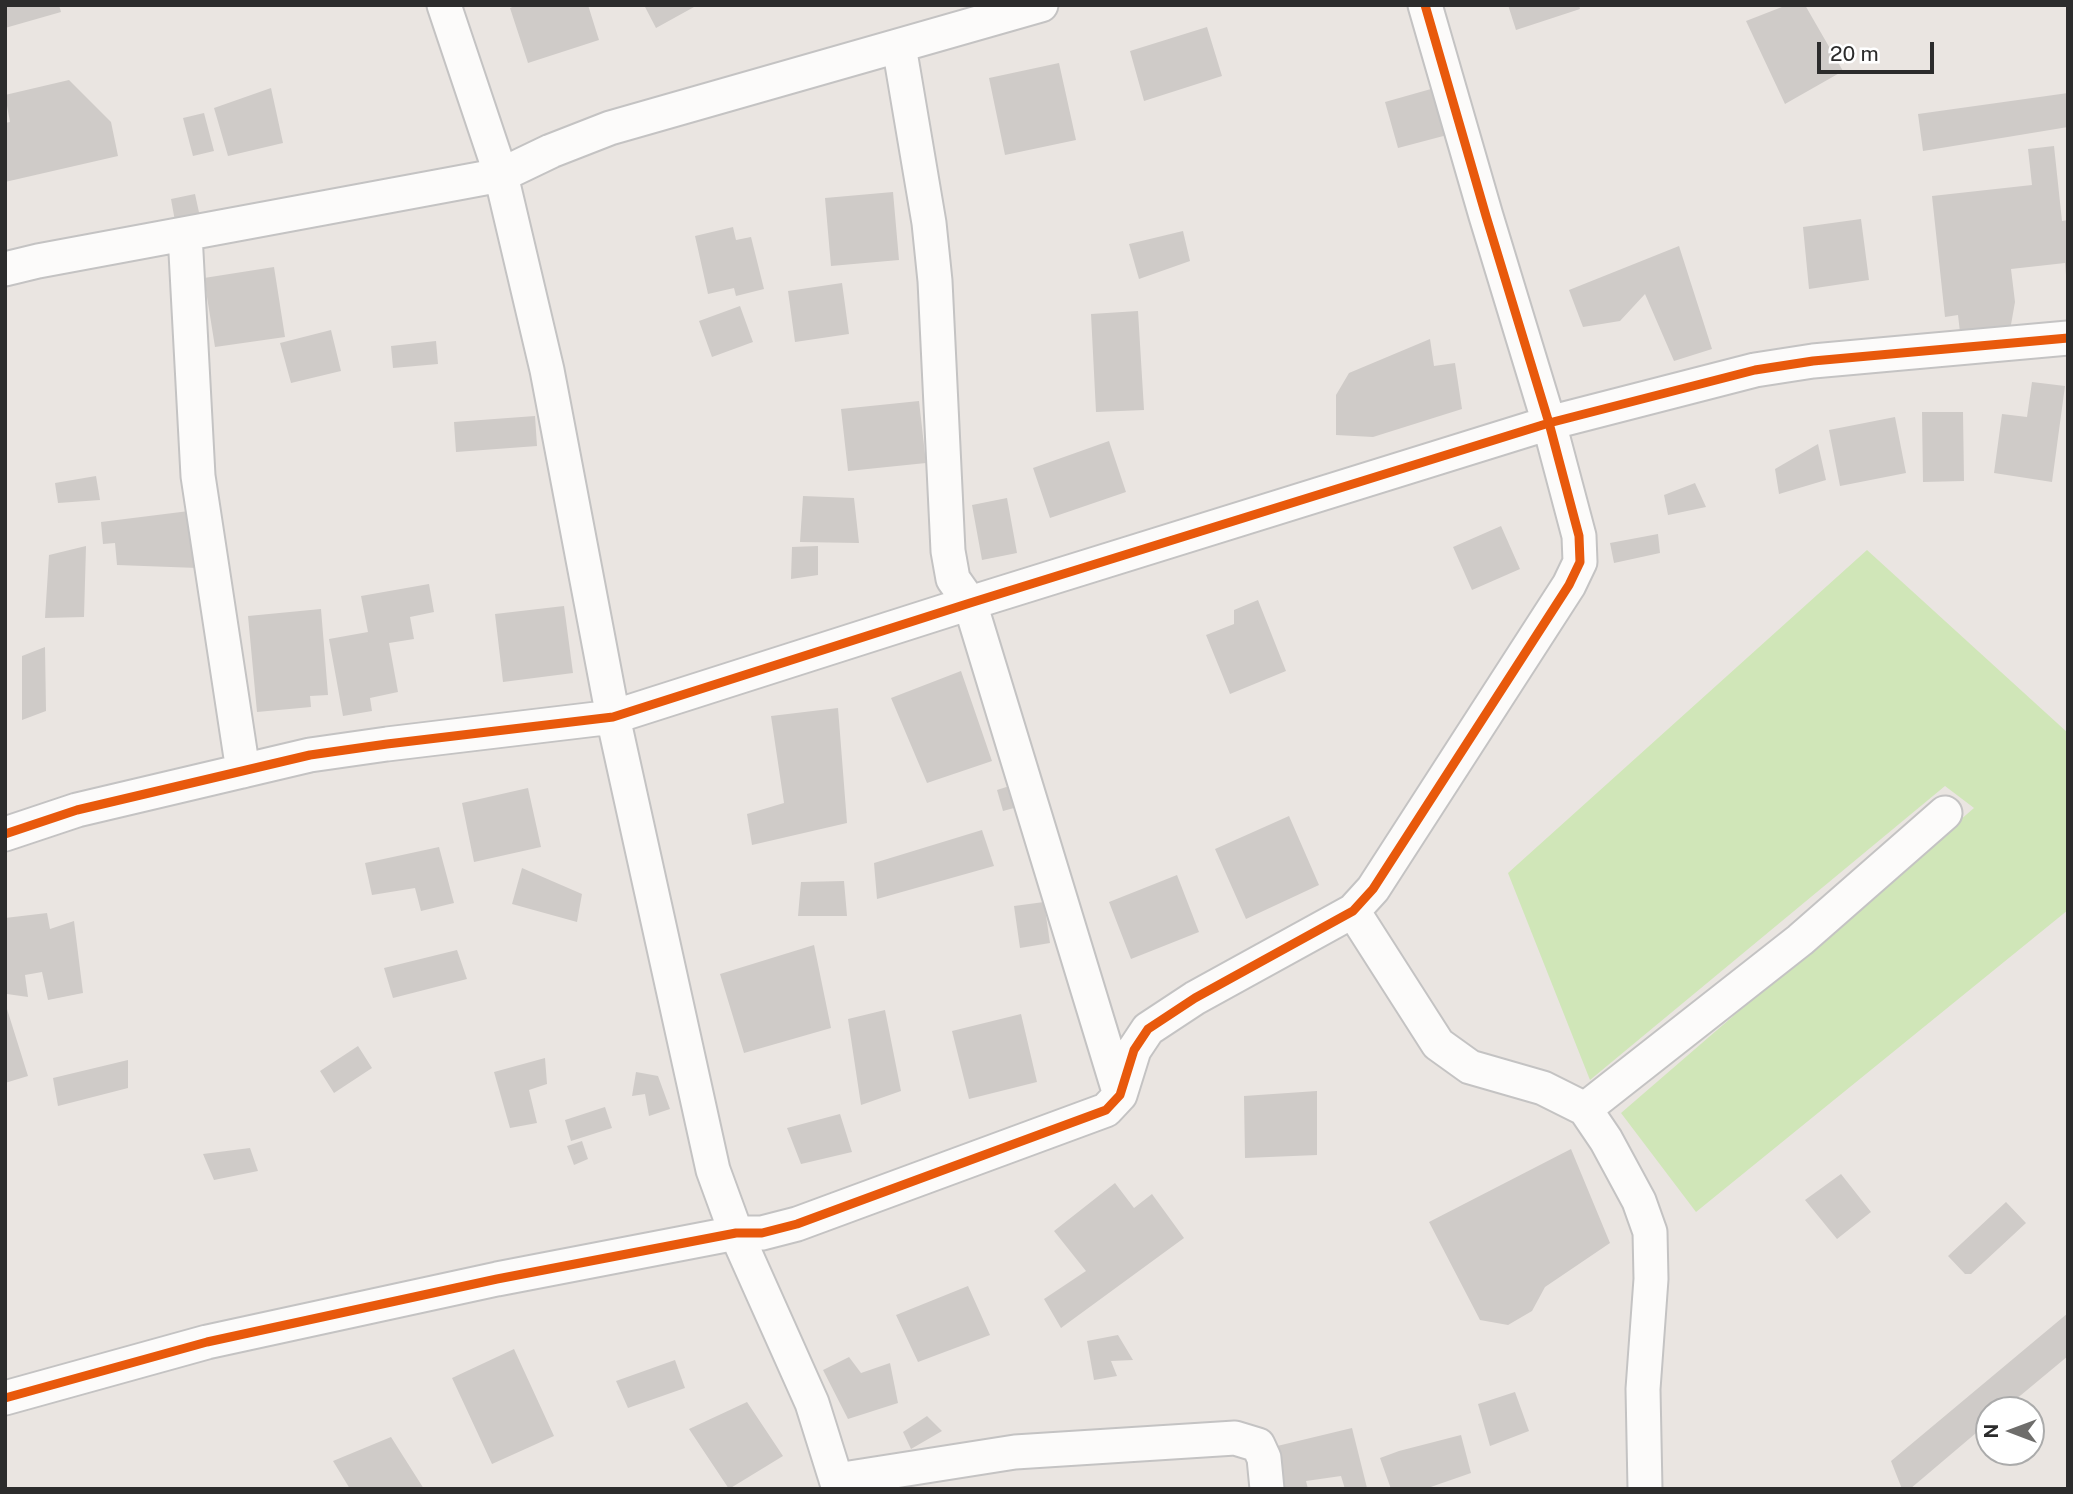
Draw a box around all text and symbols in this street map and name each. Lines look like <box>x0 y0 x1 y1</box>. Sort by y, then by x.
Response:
scale bar <box>1821 28 1938 72</box>
text: 20 m <box>1830 41 1879 66</box>
north arrow <box>1975 1396 2045 1466</box>
text: N <box>1980 1424 2002 1438</box>

